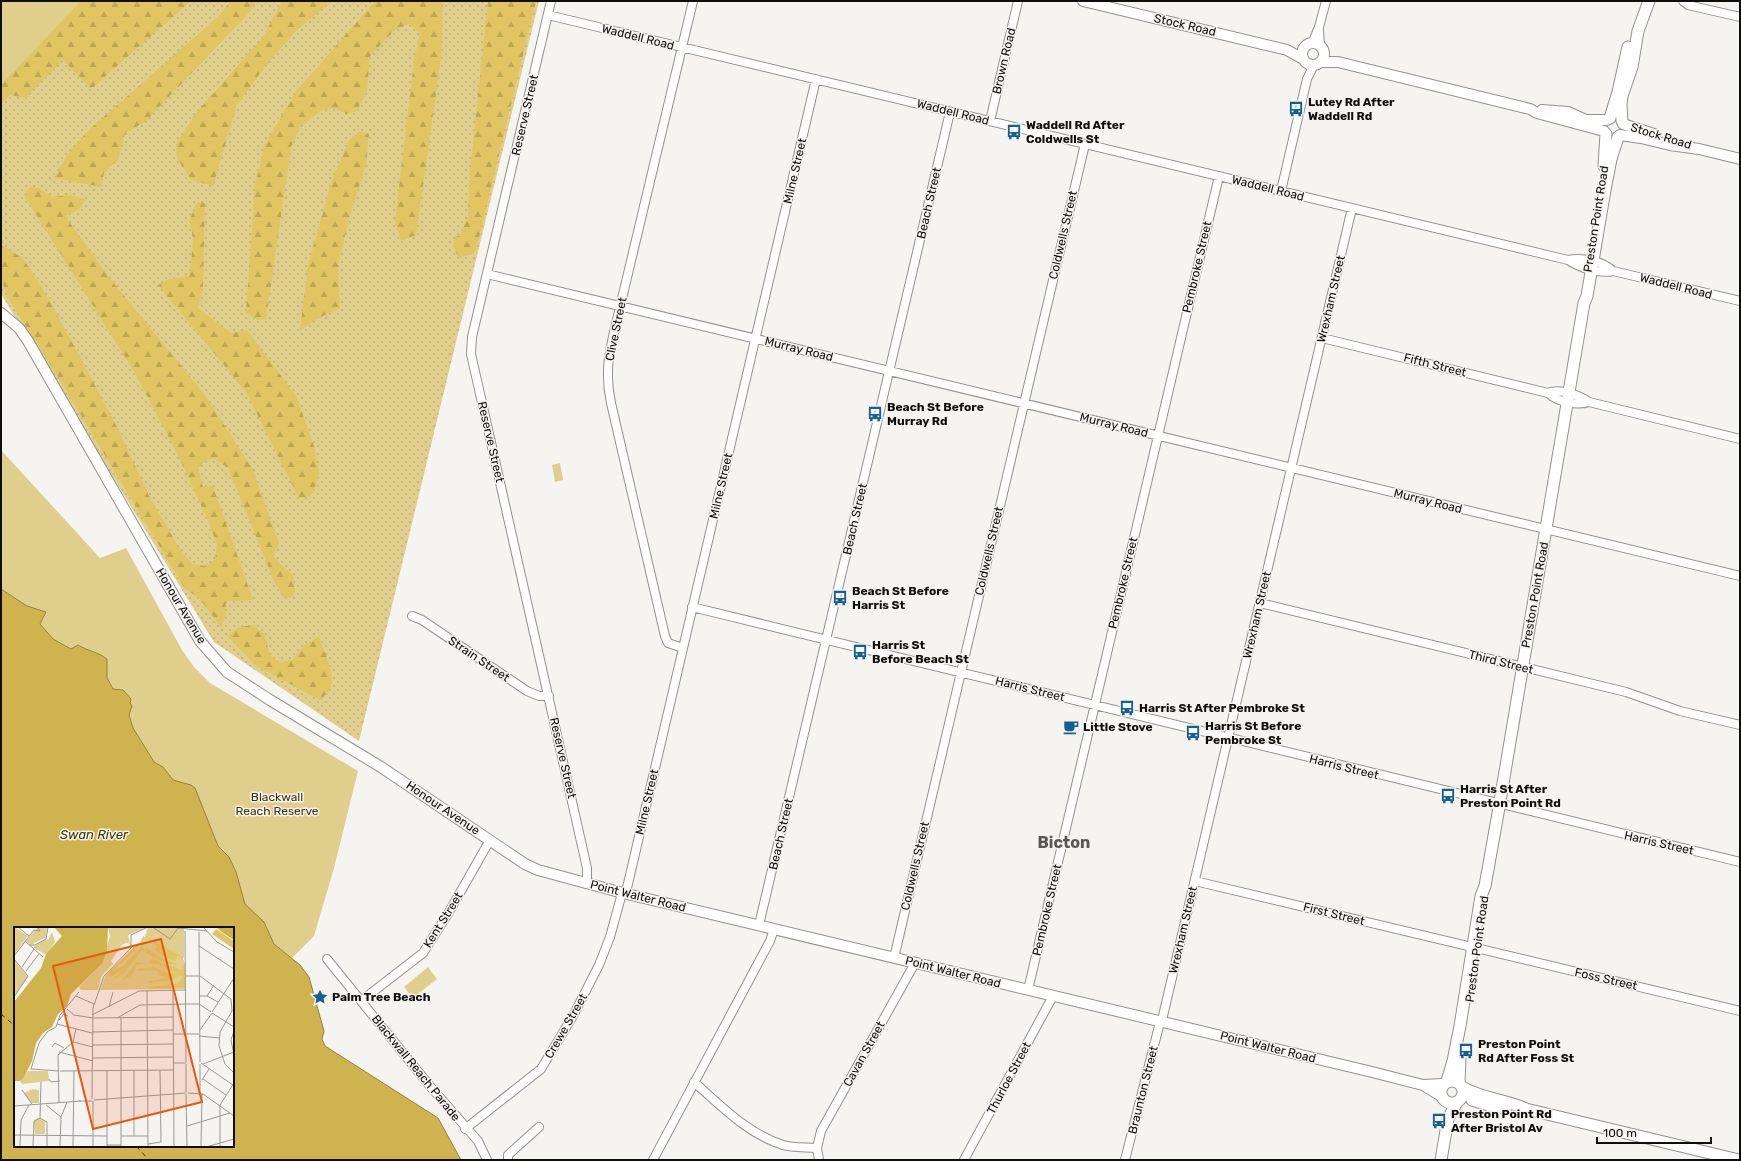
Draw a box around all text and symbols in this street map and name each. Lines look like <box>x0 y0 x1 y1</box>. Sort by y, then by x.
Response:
street label: Stock Road <box>1153 11 1217 39</box>
street label: Waddell Road <box>600 21 676 53</box>
street label: Brown Road <box>990 27 1018 95</box>
street label: Reserve Street <box>509 73 541 157</box>
place label: Lutey Rd After Waddell Rd <box>1308 95 1395 123</box>
street label: Waddell Road <box>915 96 991 128</box>
bus stop icon: Lutey Rd After Waddell Rd <box>1287 100 1305 118</box>
place label: Waddell Rd After Coldwells St <box>1026 118 1125 146</box>
street label: Stock Road <box>1629 120 1693 152</box>
bus stop icon: Waddell Rd After Coldwells St <box>1005 123 1023 141</box>
street label: Milne Street <box>781 137 809 205</box>
street label: Preston Point Road <box>1581 165 1611 273</box>
street label: Beach Street <box>914 166 944 240</box>
street label: Waddell Road <box>1230 172 1306 204</box>
street label: Coldwells Street <box>1046 189 1080 281</box>
street label: Pembroke Street <box>1180 219 1214 314</box>
street label: Wrexham Street <box>1314 254 1348 344</box>
street label: Waddell Road <box>1638 270 1714 302</box>
street label: Clive Street <box>602 296 630 362</box>
street label: Murray Road <box>763 334 835 364</box>
street label: Fifth Street <box>1402 350 1468 380</box>
street label: Reserve Street <box>475 400 507 484</box>
place label: Beach St Before Murray Rd <box>887 400 984 428</box>
bus stop icon: Beach St Before Murray Rd <box>866 405 884 423</box>
street label: Murray Road <box>1078 410 1150 440</box>
street label: Milne Street <box>707 452 735 520</box>
street label: Beach Street <box>840 482 870 556</box>
street label: Murray Road <box>1392 486 1464 516</box>
street label: Coldwells Street <box>972 505 1006 597</box>
street label: Pembroke Street <box>1106 535 1140 630</box>
street label: Preston Point Road <box>1519 541 1551 649</box>
street label: Honour Avenue <box>153 566 209 647</box>
street label: Wrexham Street <box>1240 570 1274 660</box>
place label: Beach St Before Harris St <box>852 584 949 612</box>
bus stop icon: Beach St Before Harris St <box>831 589 849 607</box>
street label: Strain Street <box>446 633 513 685</box>
place label: Harris St Before Beach St <box>872 638 969 666</box>
bus stop icon: Harris St Before Beach St <box>851 643 869 661</box>
street label: Third Street <box>1467 647 1535 677</box>
street label: Harris Street <box>994 674 1066 704</box>
bus stop icon: Harris St After Pembroke St <box>1118 699 1136 717</box>
place label: Harris St After Pembroke St <box>1139 701 1305 715</box>
street label: Reserve Street <box>547 716 579 800</box>
cafe icon: Little Stove <box>1062 718 1080 736</box>
place label: Harris St Before Pembroke St <box>1205 719 1301 747</box>
place label: Little Stove <box>1083 720 1153 734</box>
bus stop icon: Harris St Before Pembroke St <box>1184 724 1202 742</box>
street label: Harris Street <box>1308 752 1380 782</box>
street label: Milne Street <box>633 768 661 836</box>
street label: Honour Avenue <box>404 778 483 838</box>
place label: Harris St After Preston Point Rd <box>1460 782 1561 810</box>
bus stop icon: Harris St After Preston Point Rd <box>1439 787 1457 805</box>
park label: Blackwall Reach Reserve <box>235 790 319 818</box>
street label: Beach Street <box>766 797 796 871</box>
street label: Coldwells Street <box>898 820 932 912</box>
water label: Swan River <box>60 827 129 842</box>
street label: Harris Street <box>1623 828 1695 858</box>
district label: Bicton <box>1038 833 1090 852</box>
street label: Pembroke Street <box>1030 862 1064 957</box>
street label: Point Walter Road <box>589 877 687 915</box>
street label: Wrexham Street <box>1166 885 1200 975</box>
street label: Kent Street <box>420 889 466 950</box>
street label: Preston Point Road <box>1463 895 1491 1003</box>
street label: First Street <box>1302 900 1367 928</box>
inset map <box>14 927 234 1147</box>
street label: Point Walter Road <box>904 953 1002 991</box>
street label: Foss Street <box>1573 965 1639 993</box>
place icon: Palm Tree Beach <box>311 988 329 1006</box>
place label: Palm Tree Beach <box>332 990 431 1004</box>
street label: Crewe Street <box>542 991 590 1061</box>
street label: Blackwall Reach Parade <box>369 1012 463 1124</box>
street label: Cavan Street <box>840 1019 888 1089</box>
street label: Point Walter Road <box>1219 1028 1317 1066</box>
place label: Preston Point Rd After Foss St <box>1478 1037 1575 1065</box>
street label: Thurloe Street <box>984 1039 1034 1117</box>
bus stop icon: Preston Point Rd After Foss St <box>1457 1042 1475 1060</box>
street label: Braunton Street <box>1125 1044 1161 1135</box>
place label: Preston Point Rd After Bristol Av <box>1451 1107 1552 1135</box>
bus stop icon: Preston Point Rd After Bristol Av <box>1430 1112 1448 1130</box>
scale bar <box>1597 1119 1711 1145</box>
text: 100 m <box>1603 1126 1637 1140</box>

